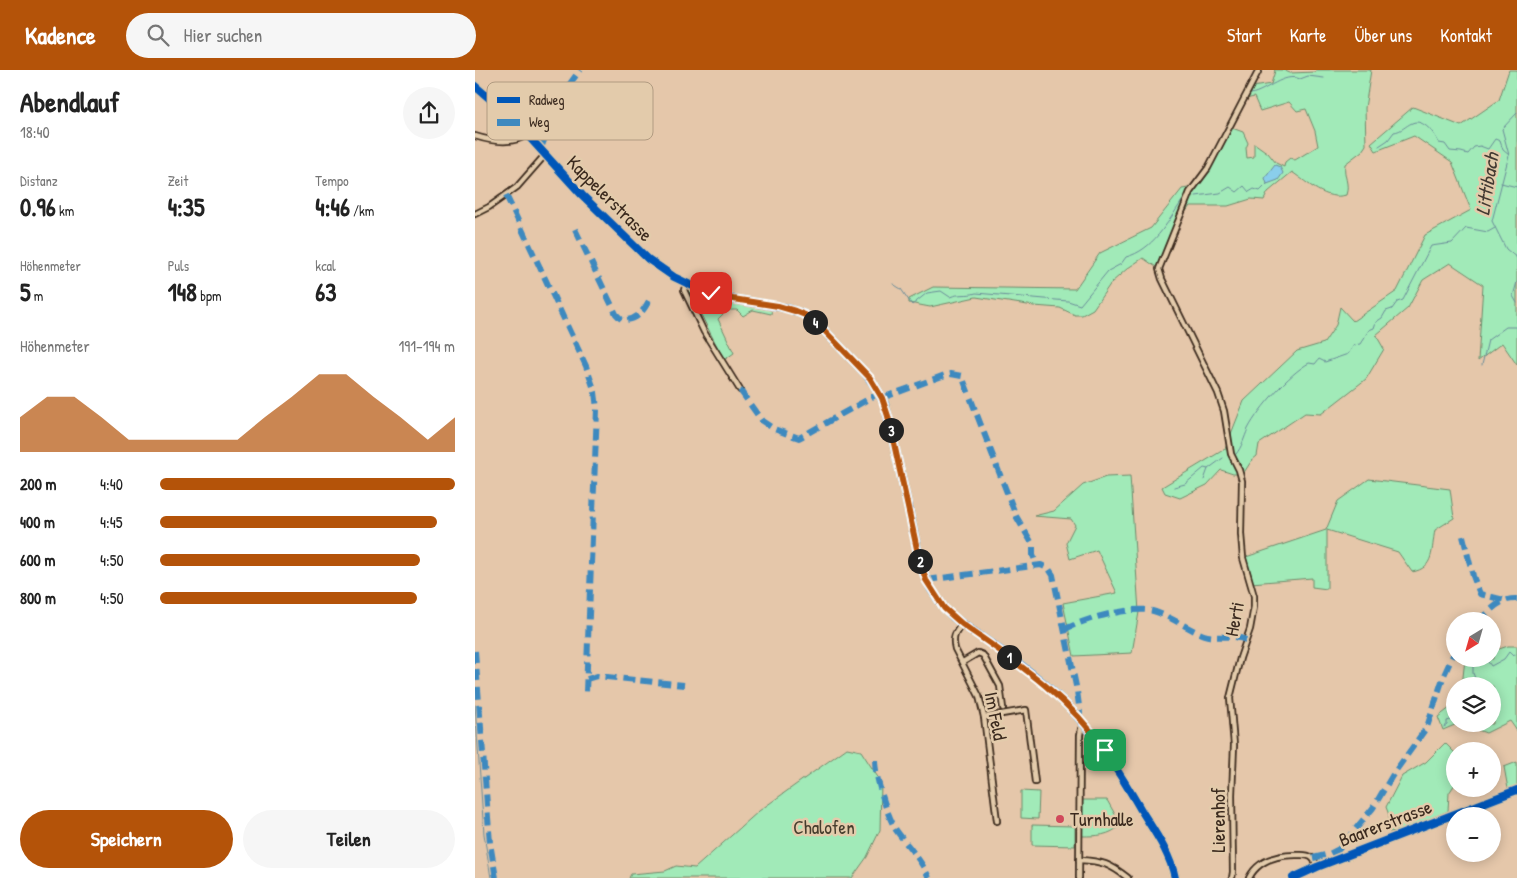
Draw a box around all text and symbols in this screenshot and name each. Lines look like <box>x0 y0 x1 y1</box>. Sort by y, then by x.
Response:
search box <box>126 13 476 58</box>
text: Kadence <box>25 19 96 51</box>
icon: search <box>144 21 172 49</box>
text: Hier suchen <box>184 22 262 48</box>
text: Start <box>1227 23 1262 48</box>
text: Karte <box>1290 23 1326 48</box>
text: Über uns <box>1354 23 1412 48</box>
text: Kontakt <box>1440 23 1492 48</box>
legend <box>487 82 653 140</box>
text: Abendlauf <box>20 83 120 121</box>
button: share <box>403 87 455 139</box>
text: Radweg <box>529 90 565 110</box>
text: Weg <box>529 112 549 132</box>
text: 18:40 <box>20 121 50 143</box>
street label: Kappelerstrasse <box>561 149 659 247</box>
water label: Littibach <box>1468 149 1505 217</box>
text: Distanz <box>20 171 58 190</box>
text: Zeit <box>168 171 188 190</box>
text: Tempo <box>315 171 349 190</box>
text: 0.96 <box>20 190 56 224</box>
text: 4:35 <box>168 190 205 224</box>
text: 4:46 <box>315 190 350 224</box>
text: km <box>56 201 74 220</box>
text: /km <box>350 201 374 220</box>
text: Höhenmeter <box>20 256 81 275</box>
text: Puls <box>168 256 189 275</box>
text: kcal <box>315 256 336 275</box>
pin <box>690 272 732 314</box>
text: 5 <box>20 275 31 309</box>
text: 148 <box>168 275 197 309</box>
text: 63 <box>315 275 337 309</box>
icon: check <box>697 279 725 307</box>
text: m <box>31 286 43 305</box>
text: bpm <box>197 286 221 305</box>
pin: 4 <box>803 310 827 334</box>
text: 4 <box>813 313 818 332</box>
text: Höhenmeter <box>20 335 90 357</box>
text: 191–194 m <box>399 335 455 357</box>
pin: 3 <box>879 418 903 442</box>
text: 3 <box>888 421 895 440</box>
text: 200 m <box>20 473 56 495</box>
text: 4:40 <box>100 473 123 495</box>
text: 400 m <box>20 511 55 533</box>
text: 4:45 <box>100 511 122 533</box>
pin: 2 <box>907 548 933 574</box>
text: 600 m <box>20 549 55 571</box>
text: 4:50 <box>100 549 124 571</box>
text: 2 <box>917 552 924 571</box>
text: 800 m <box>20 587 56 609</box>
text: 4:50 <box>100 587 124 609</box>
street label: Herti <box>1218 600 1250 638</box>
north arrow <box>1446 612 1501 668</box>
map controls <box>1446 612 1501 862</box>
pin: 1 <box>997 644 1021 670</box>
text: 1 <box>1007 648 1012 667</box>
button: layers <box>1446 677 1501 732</box>
street label: Im Feld <box>979 690 1014 743</box>
pin <box>1084 729 1126 771</box>
icon: arrive <box>1091 736 1119 764</box>
button: + <box>1446 742 1501 797</box>
street label: Lierenhof <box>1205 787 1231 852</box>
street label: Baarerstrasse <box>1335 793 1436 853</box>
place label: Turnhalle <box>1070 806 1134 832</box>
button: − <box>1446 807 1501 862</box>
button: Speichern <box>20 810 233 868</box>
button: Teilen <box>243 810 455 868</box>
marker: Turnhalle <box>1054 813 1066 825</box>
park label: Chalofen <box>793 814 855 840</box>

